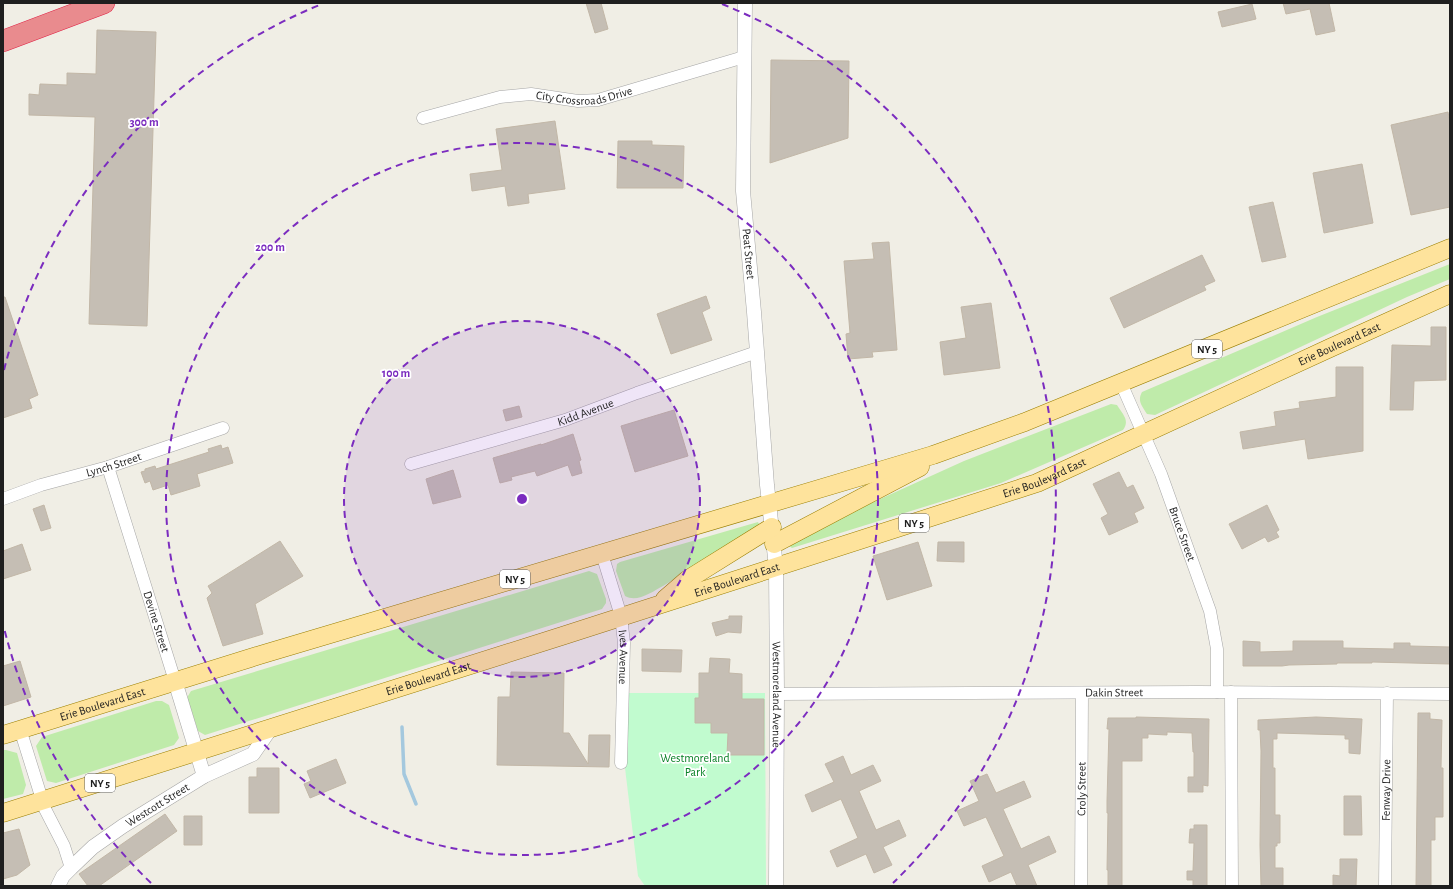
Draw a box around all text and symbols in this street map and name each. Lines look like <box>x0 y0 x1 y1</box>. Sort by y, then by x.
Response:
street label: City Crossroads Drive <box>535 84 634 107</box>
text: 300 m <box>129 116 159 128</box>
street label: Peat Street <box>740 228 757 280</box>
text: 200 m <box>255 241 285 253</box>
street label: Erie Boulevard East <box>1296 320 1382 368</box>
road number: NY 5 <box>1192 340 1222 358</box>
text: 100 m <box>382 367 410 379</box>
street label: Kidd Avenue <box>556 396 615 428</box>
street label: Lynch Street <box>85 450 143 479</box>
street label: Erie Boulevard East <box>1001 455 1088 500</box>
centre of rings <box>515 492 529 506</box>
street label: Bruce Street <box>1167 505 1198 563</box>
road number: NY 5 <box>899 514 929 532</box>
street label: Erie Boulevard East <box>693 560 781 599</box>
road number: NY 5 <box>500 570 530 588</box>
street label: Devine Street <box>141 590 172 654</box>
street label: Ives Avenue <box>617 629 630 685</box>
street label: Westmoreland Avenue <box>771 641 783 748</box>
street label: Erie Boulevard East <box>384 659 472 697</box>
street label: Erie Boulevard East <box>58 685 147 723</box>
street label: Dakin Street <box>1085 686 1143 699</box>
park label: Westmoreland Park <box>660 752 730 778</box>
street label: Fenway Drive <box>1380 759 1393 821</box>
street label: Croly Street <box>1075 762 1088 816</box>
road number: NY 5 <box>85 774 115 792</box>
street label: Westcott Street <box>124 781 192 829</box>

